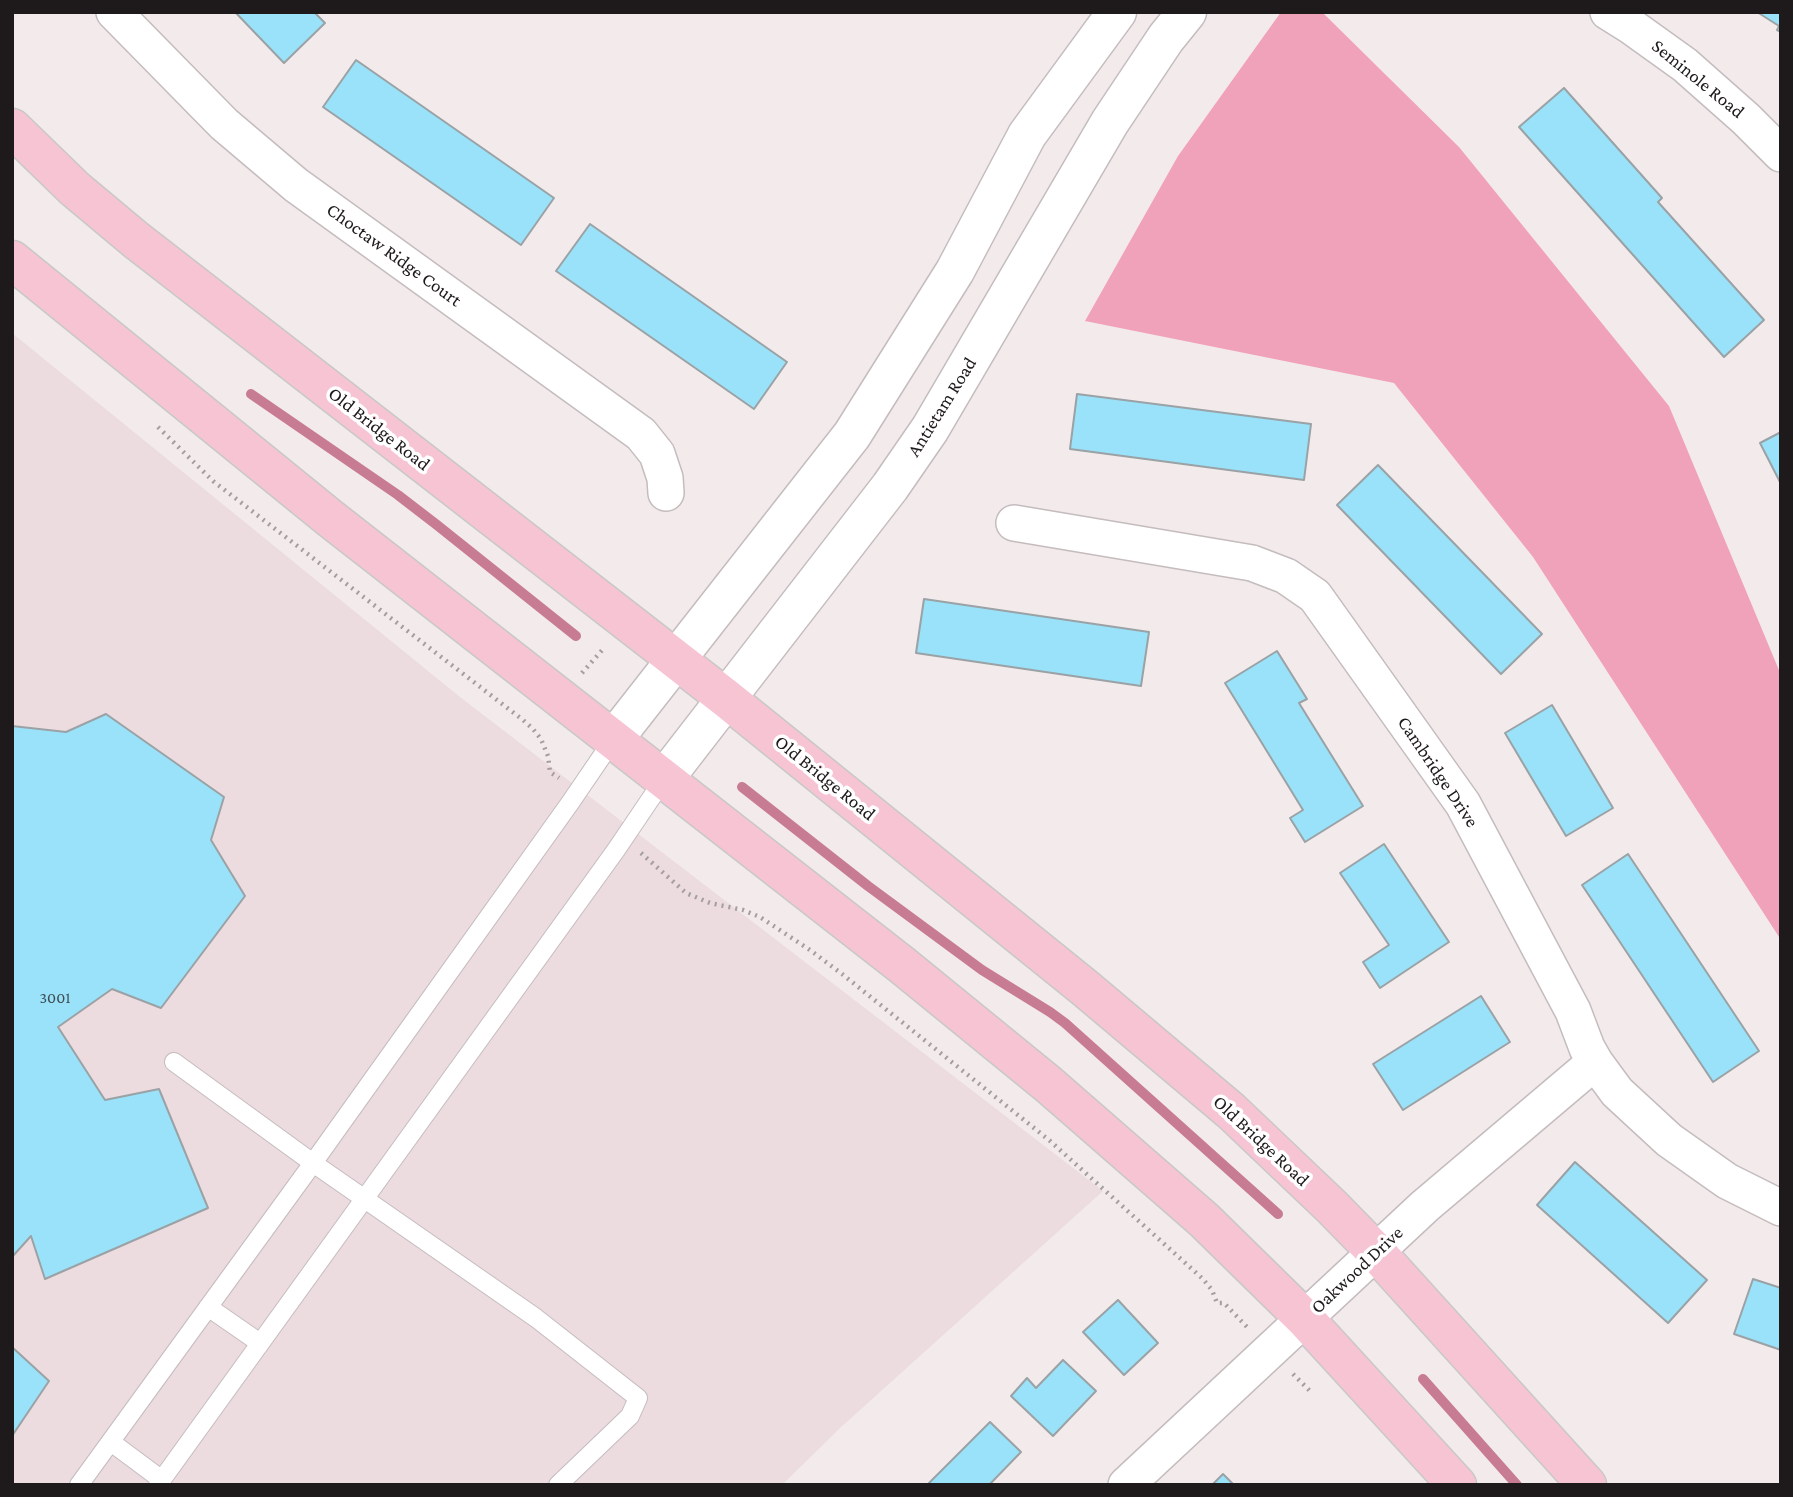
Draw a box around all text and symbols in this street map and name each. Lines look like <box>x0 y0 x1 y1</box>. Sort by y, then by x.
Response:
street label: Seminole Road <box>1647 35 1749 123</box>
street label: Choctaw Ridge Court <box>322 198 466 312</box>
street label: Antietam Road <box>902 353 982 461</box>
street label: Old Bridge Road <box>324 382 434 476</box>
street label: Cambridge Drive <box>1392 712 1484 832</box>
street label: Old Bridge Road <box>770 730 880 826</box>
house number: 3001 <box>40 988 70 1008</box>
street label: Old Bridge Road <box>1208 1091 1314 1191</box>
street label: Oakwood Drive <box>1306 1221 1408 1319</box>

